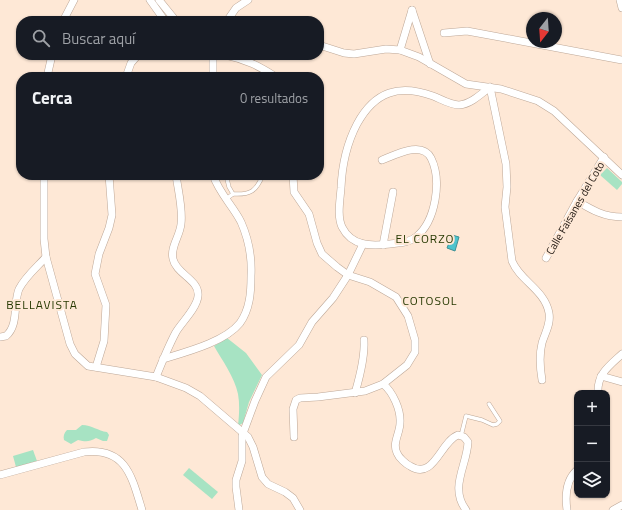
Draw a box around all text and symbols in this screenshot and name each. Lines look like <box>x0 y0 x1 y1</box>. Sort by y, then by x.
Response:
north arrow <box>526 12 562 48</box>
search box <box>16 16 324 60</box>
icon: search <box>30 27 52 49</box>
text: Buscar aquí <box>62 27 135 50</box>
text: Cerca <box>32 85 72 111</box>
text: 0 resultados <box>240 88 308 108</box>
street label: Calle Faisanes del Coto <box>542 158 608 258</box>
district label: EL CORZO <box>395 229 455 248</box>
district label: COTOSOL <box>402 291 458 310</box>
district label: BELLAVISTA <box>6 295 78 314</box>
map controls <box>574 390 610 498</box>
button: + <box>574 390 610 426</box>
button: − <box>574 426 610 462</box>
button: layers <box>574 462 610 498</box>

